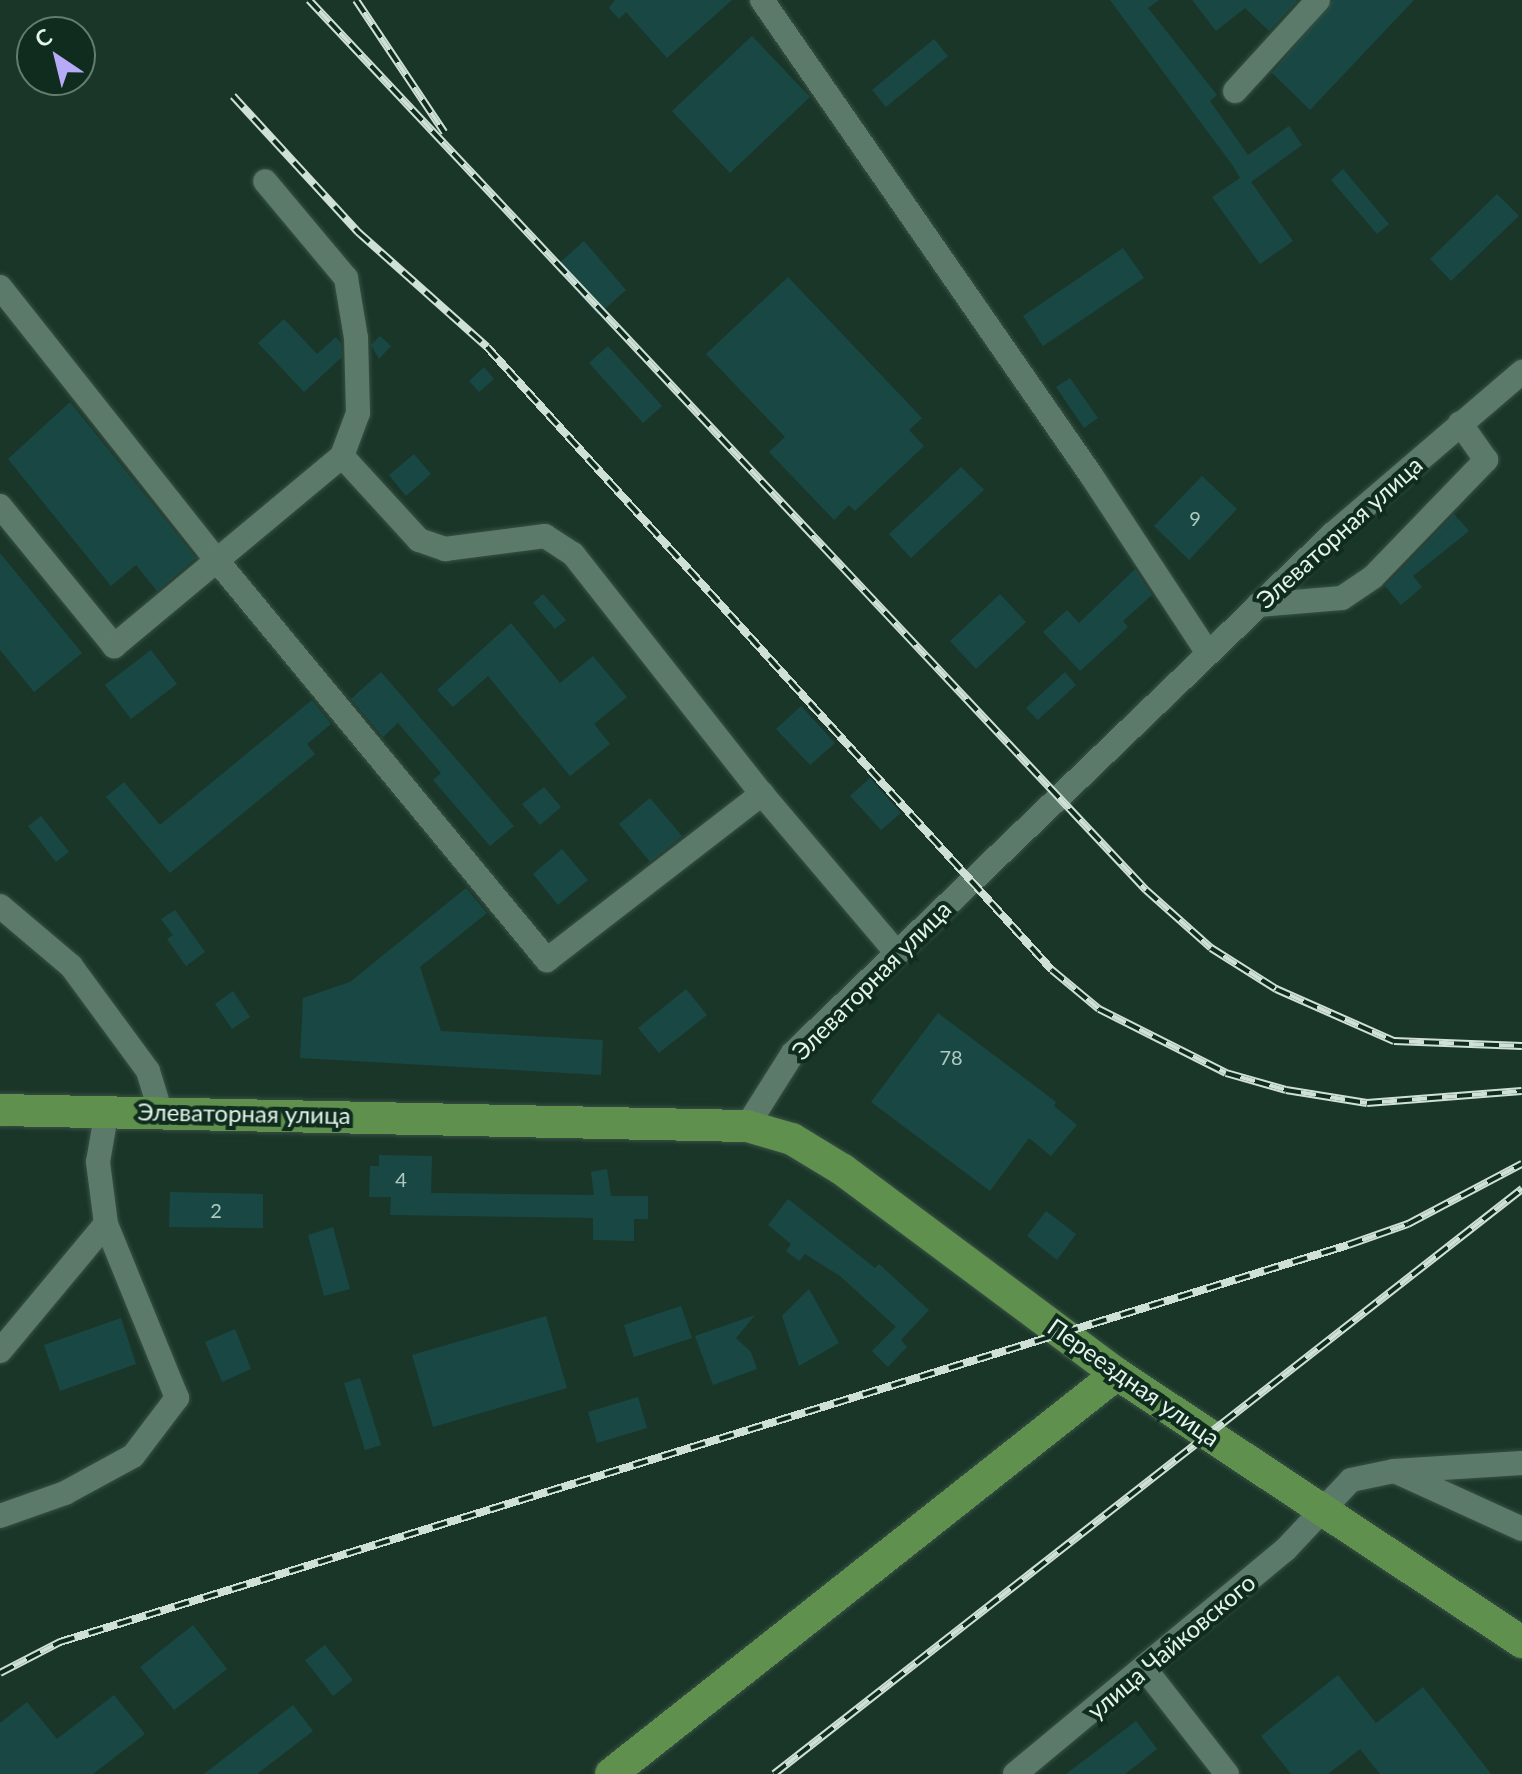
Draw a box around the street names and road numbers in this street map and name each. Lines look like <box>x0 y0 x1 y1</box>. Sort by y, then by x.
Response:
street label: Элеваторная улица <box>1250 450 1428 614</box>
street label: Элеваторная улица <box>785 894 957 1066</box>
street label: Элеваторная улица <box>137 1097 351 1129</box>
street label: Переездная улица <box>1043 1312 1225 1452</box>
street label: улица Чайковского <box>1081 1567 1261 1725</box>

